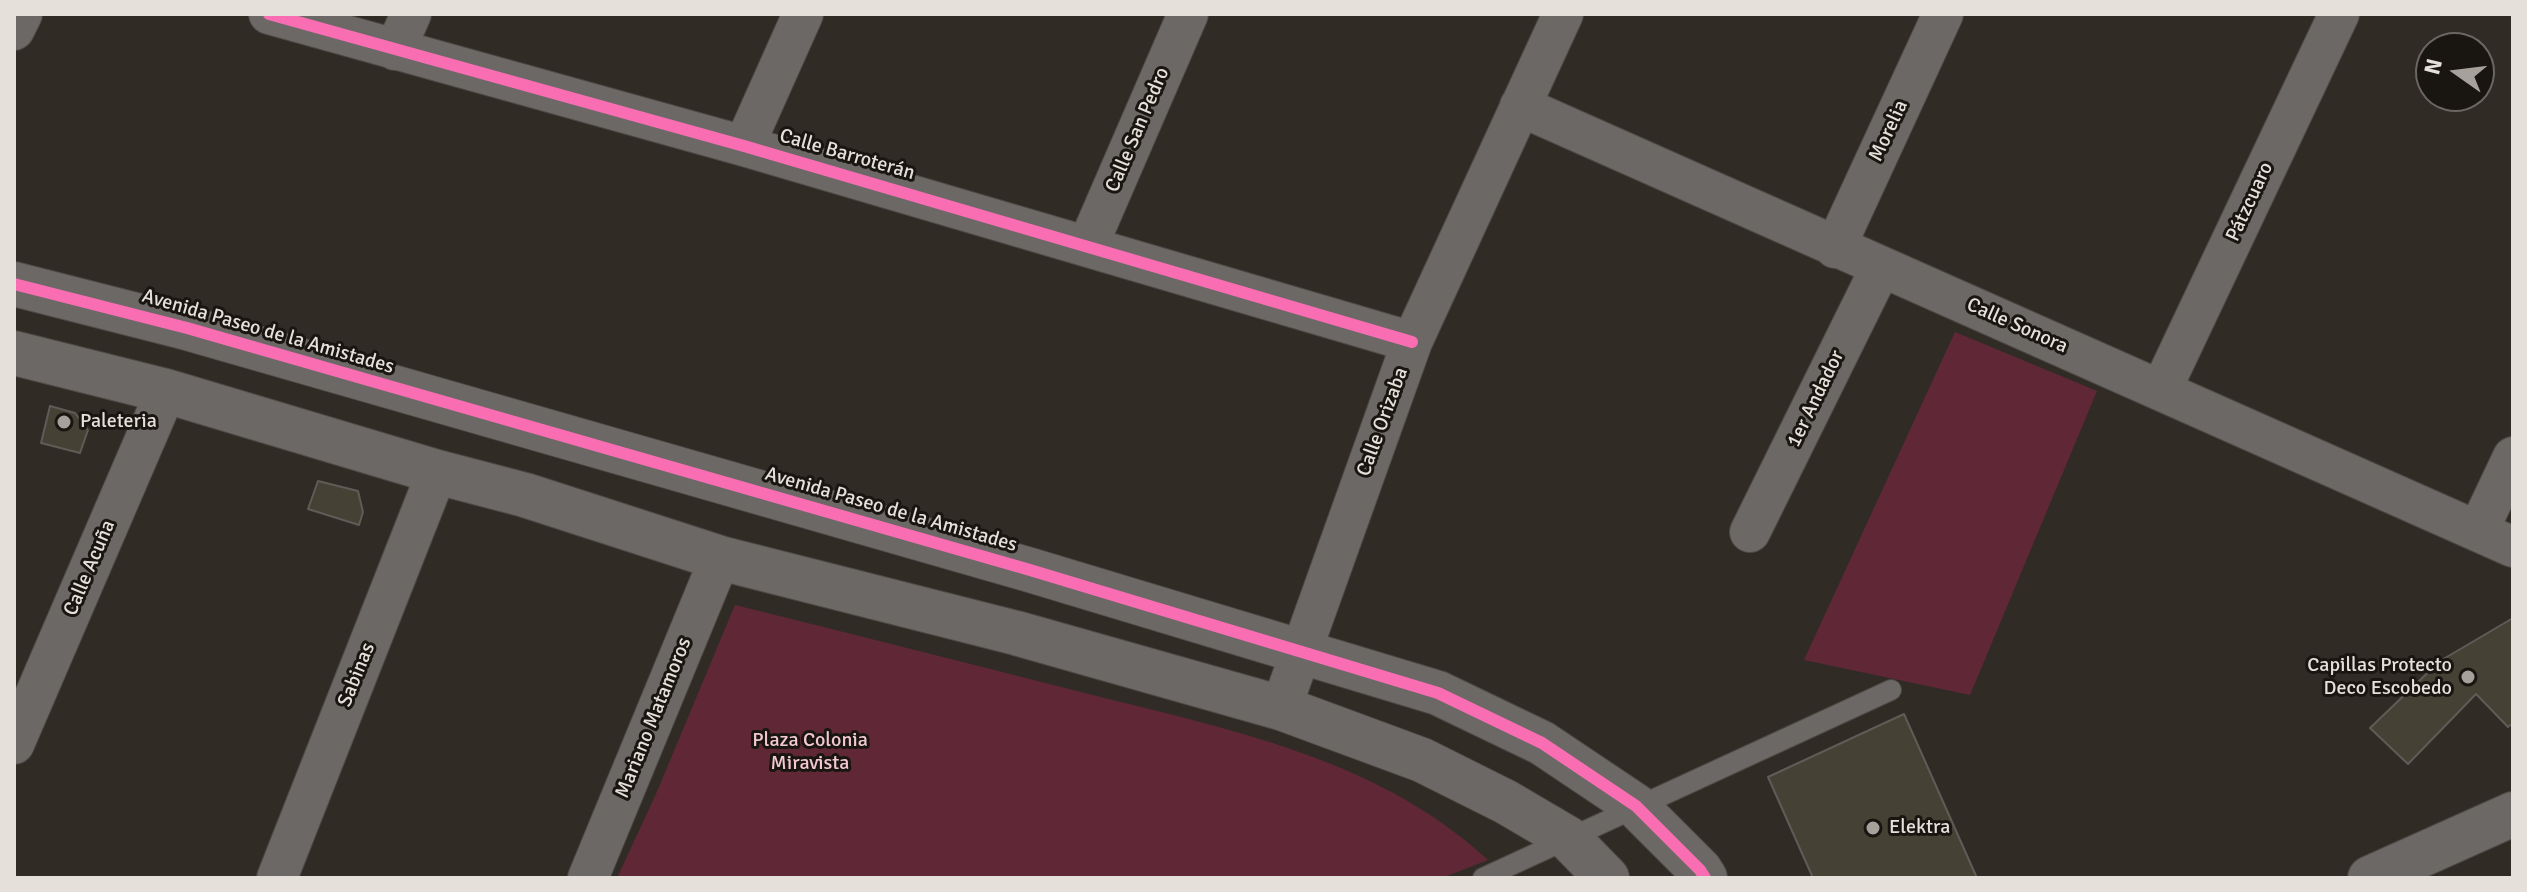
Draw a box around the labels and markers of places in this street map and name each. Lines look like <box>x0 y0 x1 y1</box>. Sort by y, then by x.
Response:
place label: Paleteria <box>80 410 157 434</box>
marker: Paleteria <box>55 413 73 431</box>
place label: Capillas Protecto Deco Escobedo <box>2307 654 2452 701</box>
marker: Capillas Protecto Deco Escobedo <box>2459 668 2477 686</box>
place label: Elektra <box>1889 816 1950 840</box>
marker: Elektra <box>1864 819 1882 837</box>

